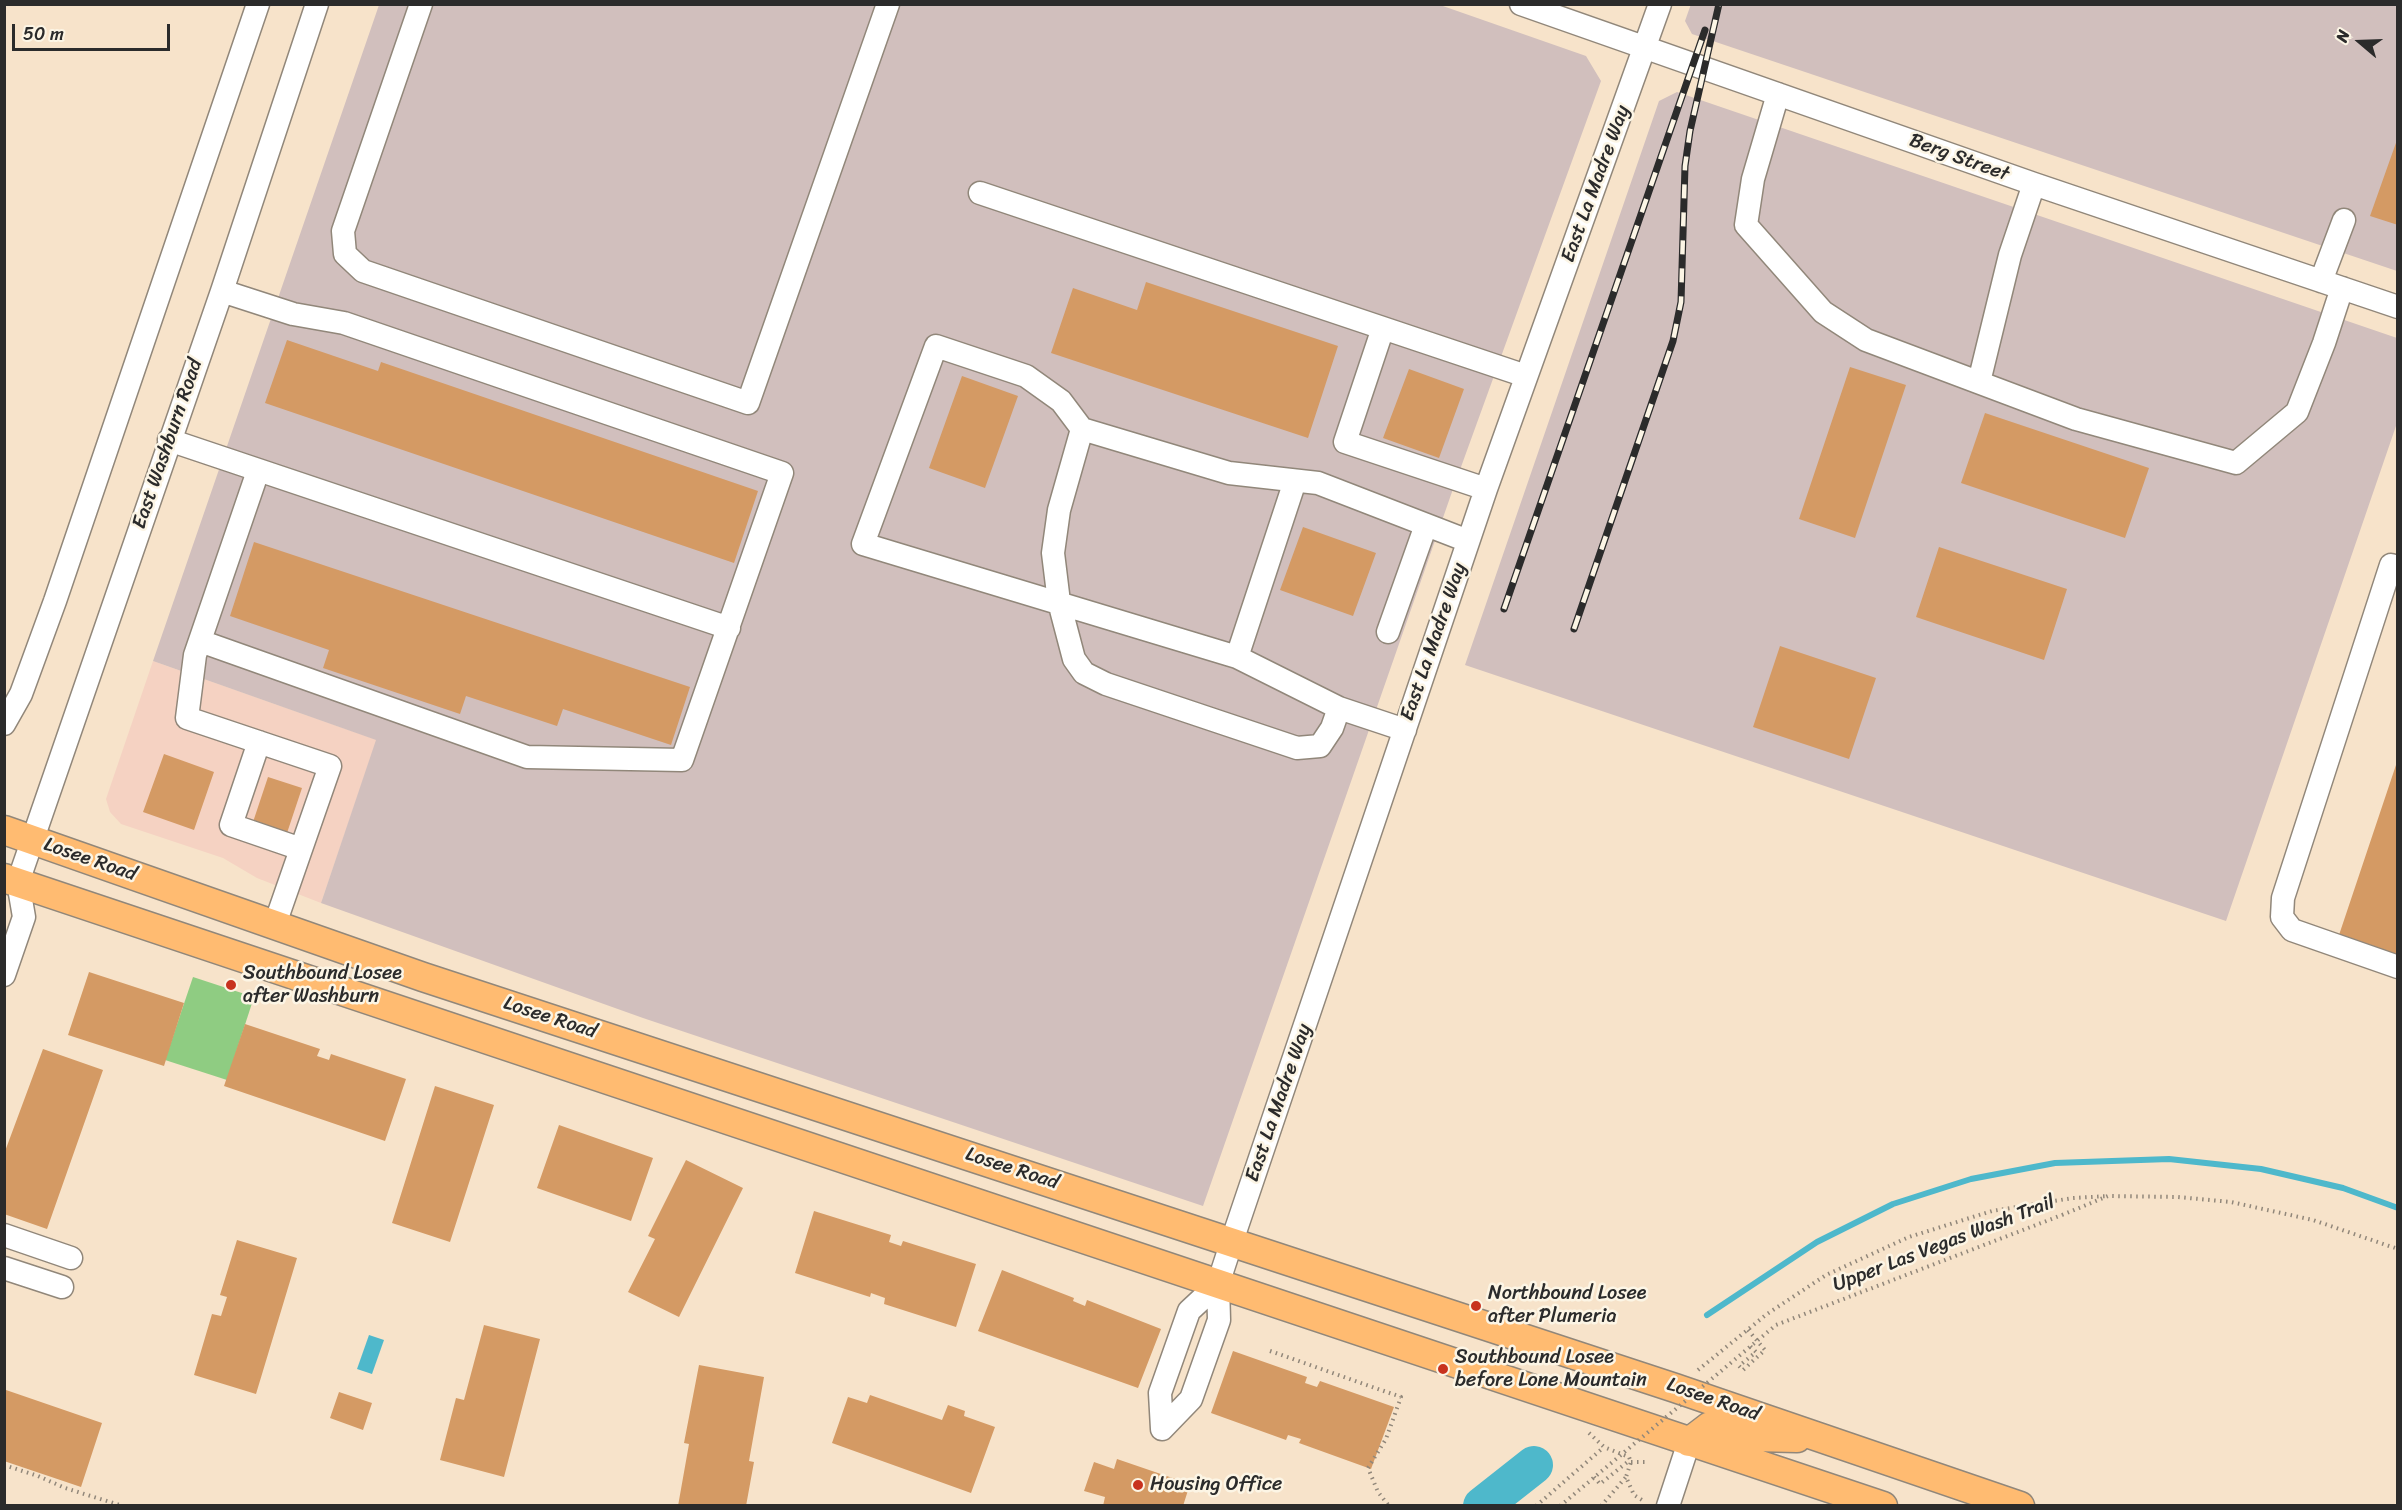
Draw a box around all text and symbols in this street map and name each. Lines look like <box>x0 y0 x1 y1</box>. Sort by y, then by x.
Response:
scale bar <box>15 12 172 50</box>
north arrow <box>2330 12 2390 72</box>
text: 50 m <box>23 18 64 50</box>
text: N <box>2327 26 2358 46</box>
street label: East La Madre Way <box>1556 102 1636 266</box>
street label: Berg Street <box>1906 129 2012 187</box>
street label: East Washburn Road <box>128 356 208 532</box>
street label: East La Madre Way <box>1396 560 1472 724</box>
street label: Losee Road <box>40 833 140 887</box>
place label: Southbound Losee after Washburn <box>243 962 402 1009</box>
marker: Southbound Losee after Washburn <box>224 978 238 992</box>
street label: Losee Road <box>500 992 600 1044</box>
street label: East La Madre Way <box>1241 1021 1317 1185</box>
street label: Losee Road <box>962 1143 1062 1195</box>
street label: Upper Las Vegas Wash Trail <box>1830 1191 2058 1297</box>
place label: Northbound Losee after Plumeria <box>1488 1282 1646 1329</box>
marker: Northbound Losee after Plumeria <box>1469 1299 1483 1313</box>
place label: Southbound Losee before Lone Mountain <box>1455 1346 1647 1393</box>
marker: Southbound Losee before Lone Mountain <box>1436 1362 1450 1376</box>
street label: Losee Road <box>1663 1373 1763 1427</box>
place label: Housing Office <box>1150 1473 1282 1497</box>
marker: Housing Office <box>1131 1478 1145 1492</box>

